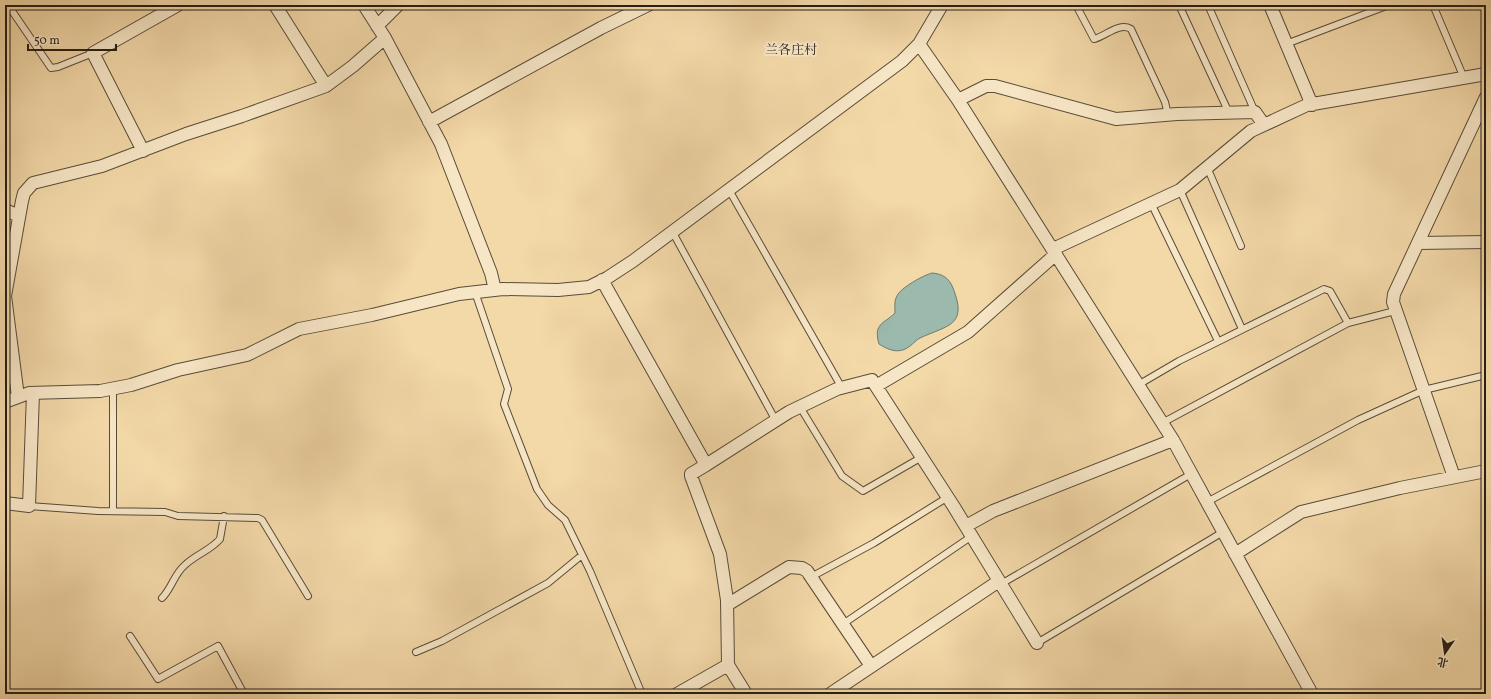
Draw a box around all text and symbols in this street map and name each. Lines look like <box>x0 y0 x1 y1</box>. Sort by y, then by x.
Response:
scale bar <box>28 26 116 52</box>
text: 50 m <box>34 33 60 49</box>
district label: 兰各庄村 <box>765 42 817 60</box>
north arrow <box>1425 633 1465 673</box>
text: 北 <box>1436 653 1450 670</box>

